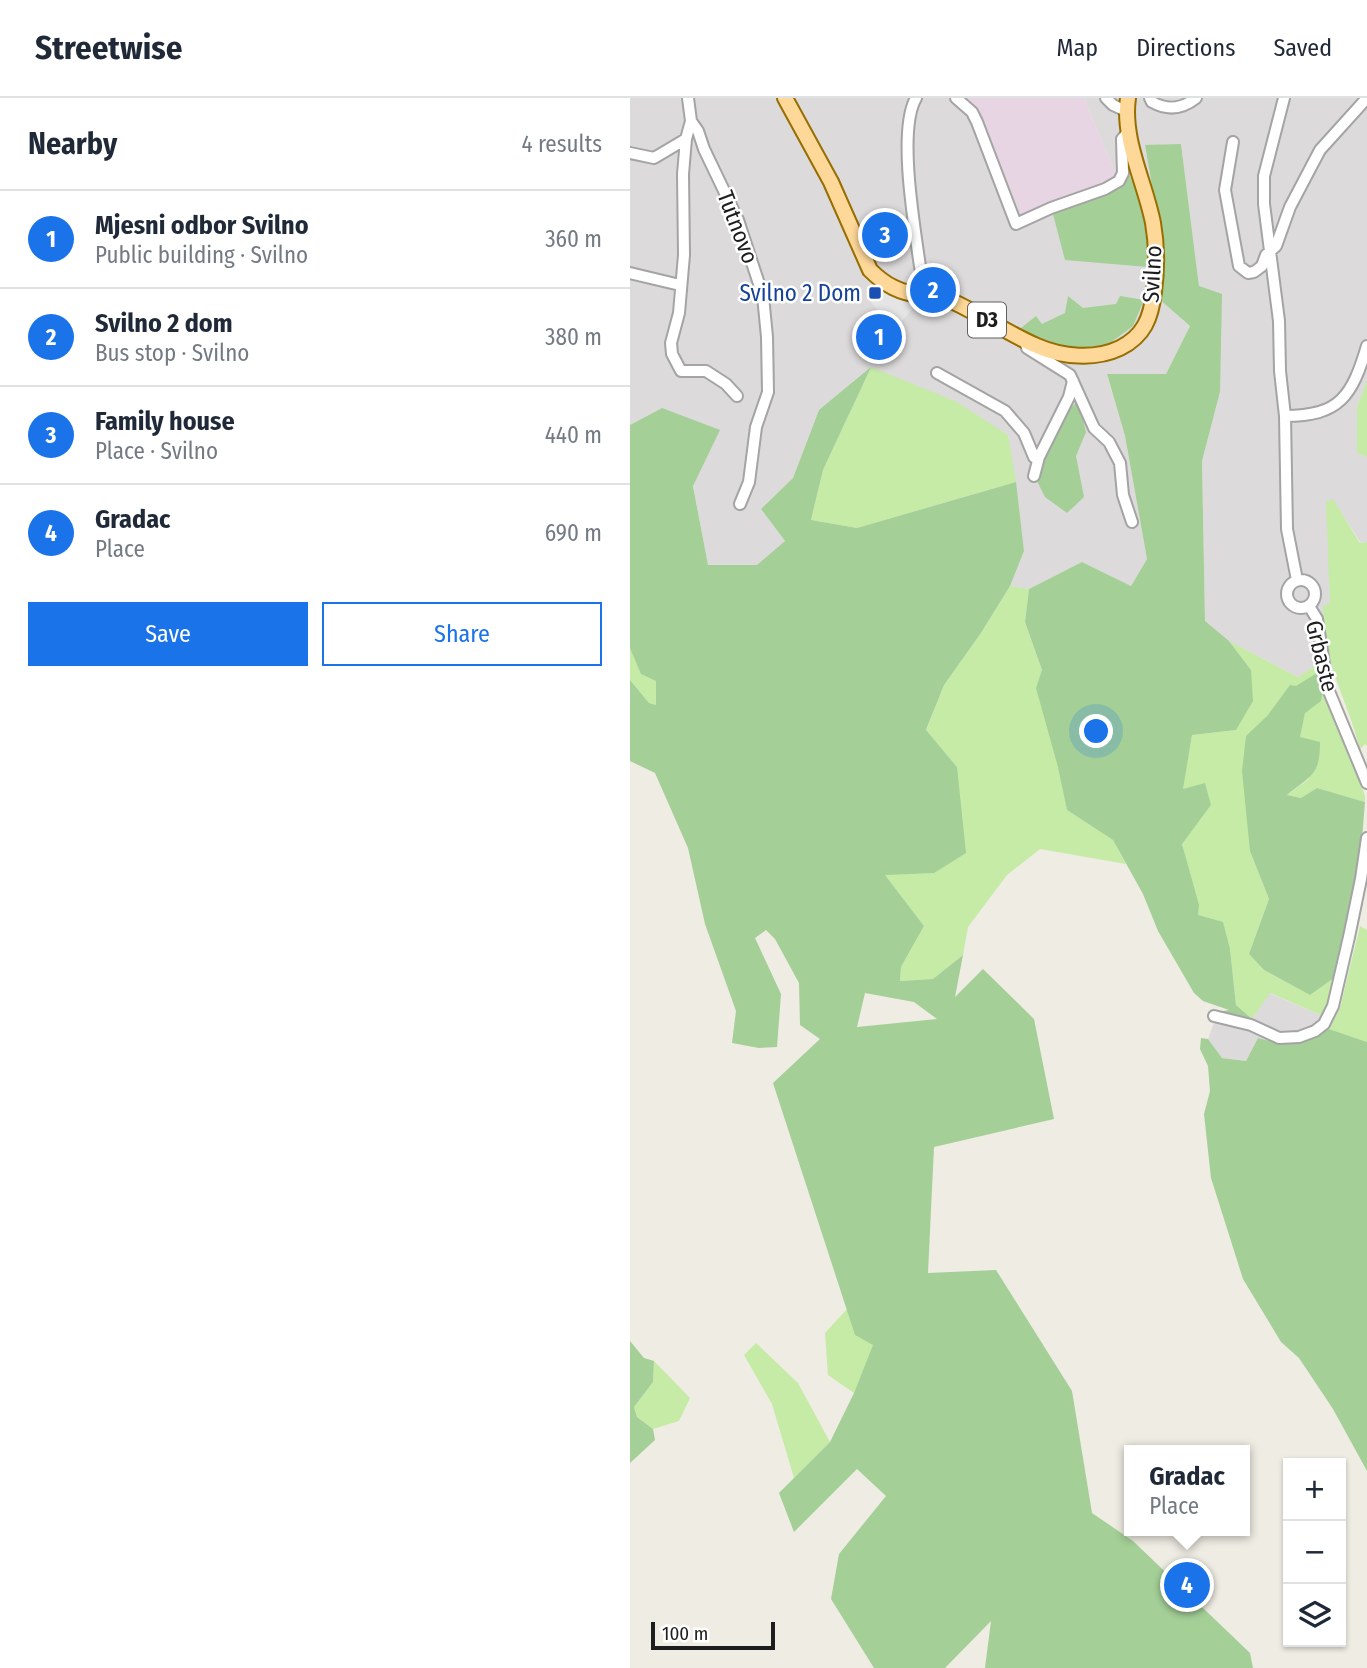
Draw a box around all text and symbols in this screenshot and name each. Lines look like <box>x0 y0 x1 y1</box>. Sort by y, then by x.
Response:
text: Streetwise <box>35 28 182 68</box>
text: Map <box>1057 34 1098 62</box>
text: Directions <box>1136 34 1235 62</box>
text: Saved <box>1273 34 1332 62</box>
text: Nearby <box>28 126 117 162</box>
text: 4 results <box>521 130 602 158</box>
street label: Tutnovo <box>711 187 765 267</box>
pin: 3 <box>862 209 908 261</box>
text: Mjesni odbor Svilno <box>95 210 309 241</box>
text: 1 <box>46 225 56 253</box>
text: 360 m <box>545 225 602 253</box>
text: Public building · Svilno <box>95 241 308 269</box>
street label: Svilno <box>1137 245 1167 303</box>
pin: 2 <box>910 264 956 316</box>
place label: Svilno 2 Dom <box>739 279 861 307</box>
marker: Svilno 2 Dom <box>867 285 883 301</box>
road number: D3 <box>968 302 1006 338</box>
text: Svilno 2 dom <box>95 308 233 339</box>
pin: 1 <box>856 311 902 363</box>
text: 2 <box>46 323 56 351</box>
text: 380 m <box>545 323 602 351</box>
text: Bus stop · Svilno <box>95 339 249 367</box>
text: Family house <box>95 406 235 437</box>
text: 3 <box>46 421 56 449</box>
text: 440 m <box>545 421 602 449</box>
text: Place · Svilno <box>95 437 218 465</box>
text: Gradac <box>95 504 170 535</box>
text: 4 <box>45 519 57 547</box>
text: 690 m <box>545 519 602 547</box>
text: Place <box>95 535 145 563</box>
button: Save <box>28 602 308 666</box>
button: Share <box>322 602 602 666</box>
street label: Grbaste <box>1300 617 1344 695</box>
your location <box>1079 714 1113 748</box>
popup <box>1124 1445 1250 1536</box>
map controls <box>1283 1458 1346 1647</box>
button: + <box>1283 1458 1346 1521</box>
text: Gradac <box>1149 1461 1225 1492</box>
text: Place <box>1149 1492 1199 1520</box>
button: − <box>1283 1521 1346 1584</box>
pin: 4 <box>1164 1559 1210 1611</box>
button: layers <box>1283 1584 1346 1647</box>
scale bar <box>651 1619 775 1651</box>
text: 100 m <box>662 1622 708 1645</box>

